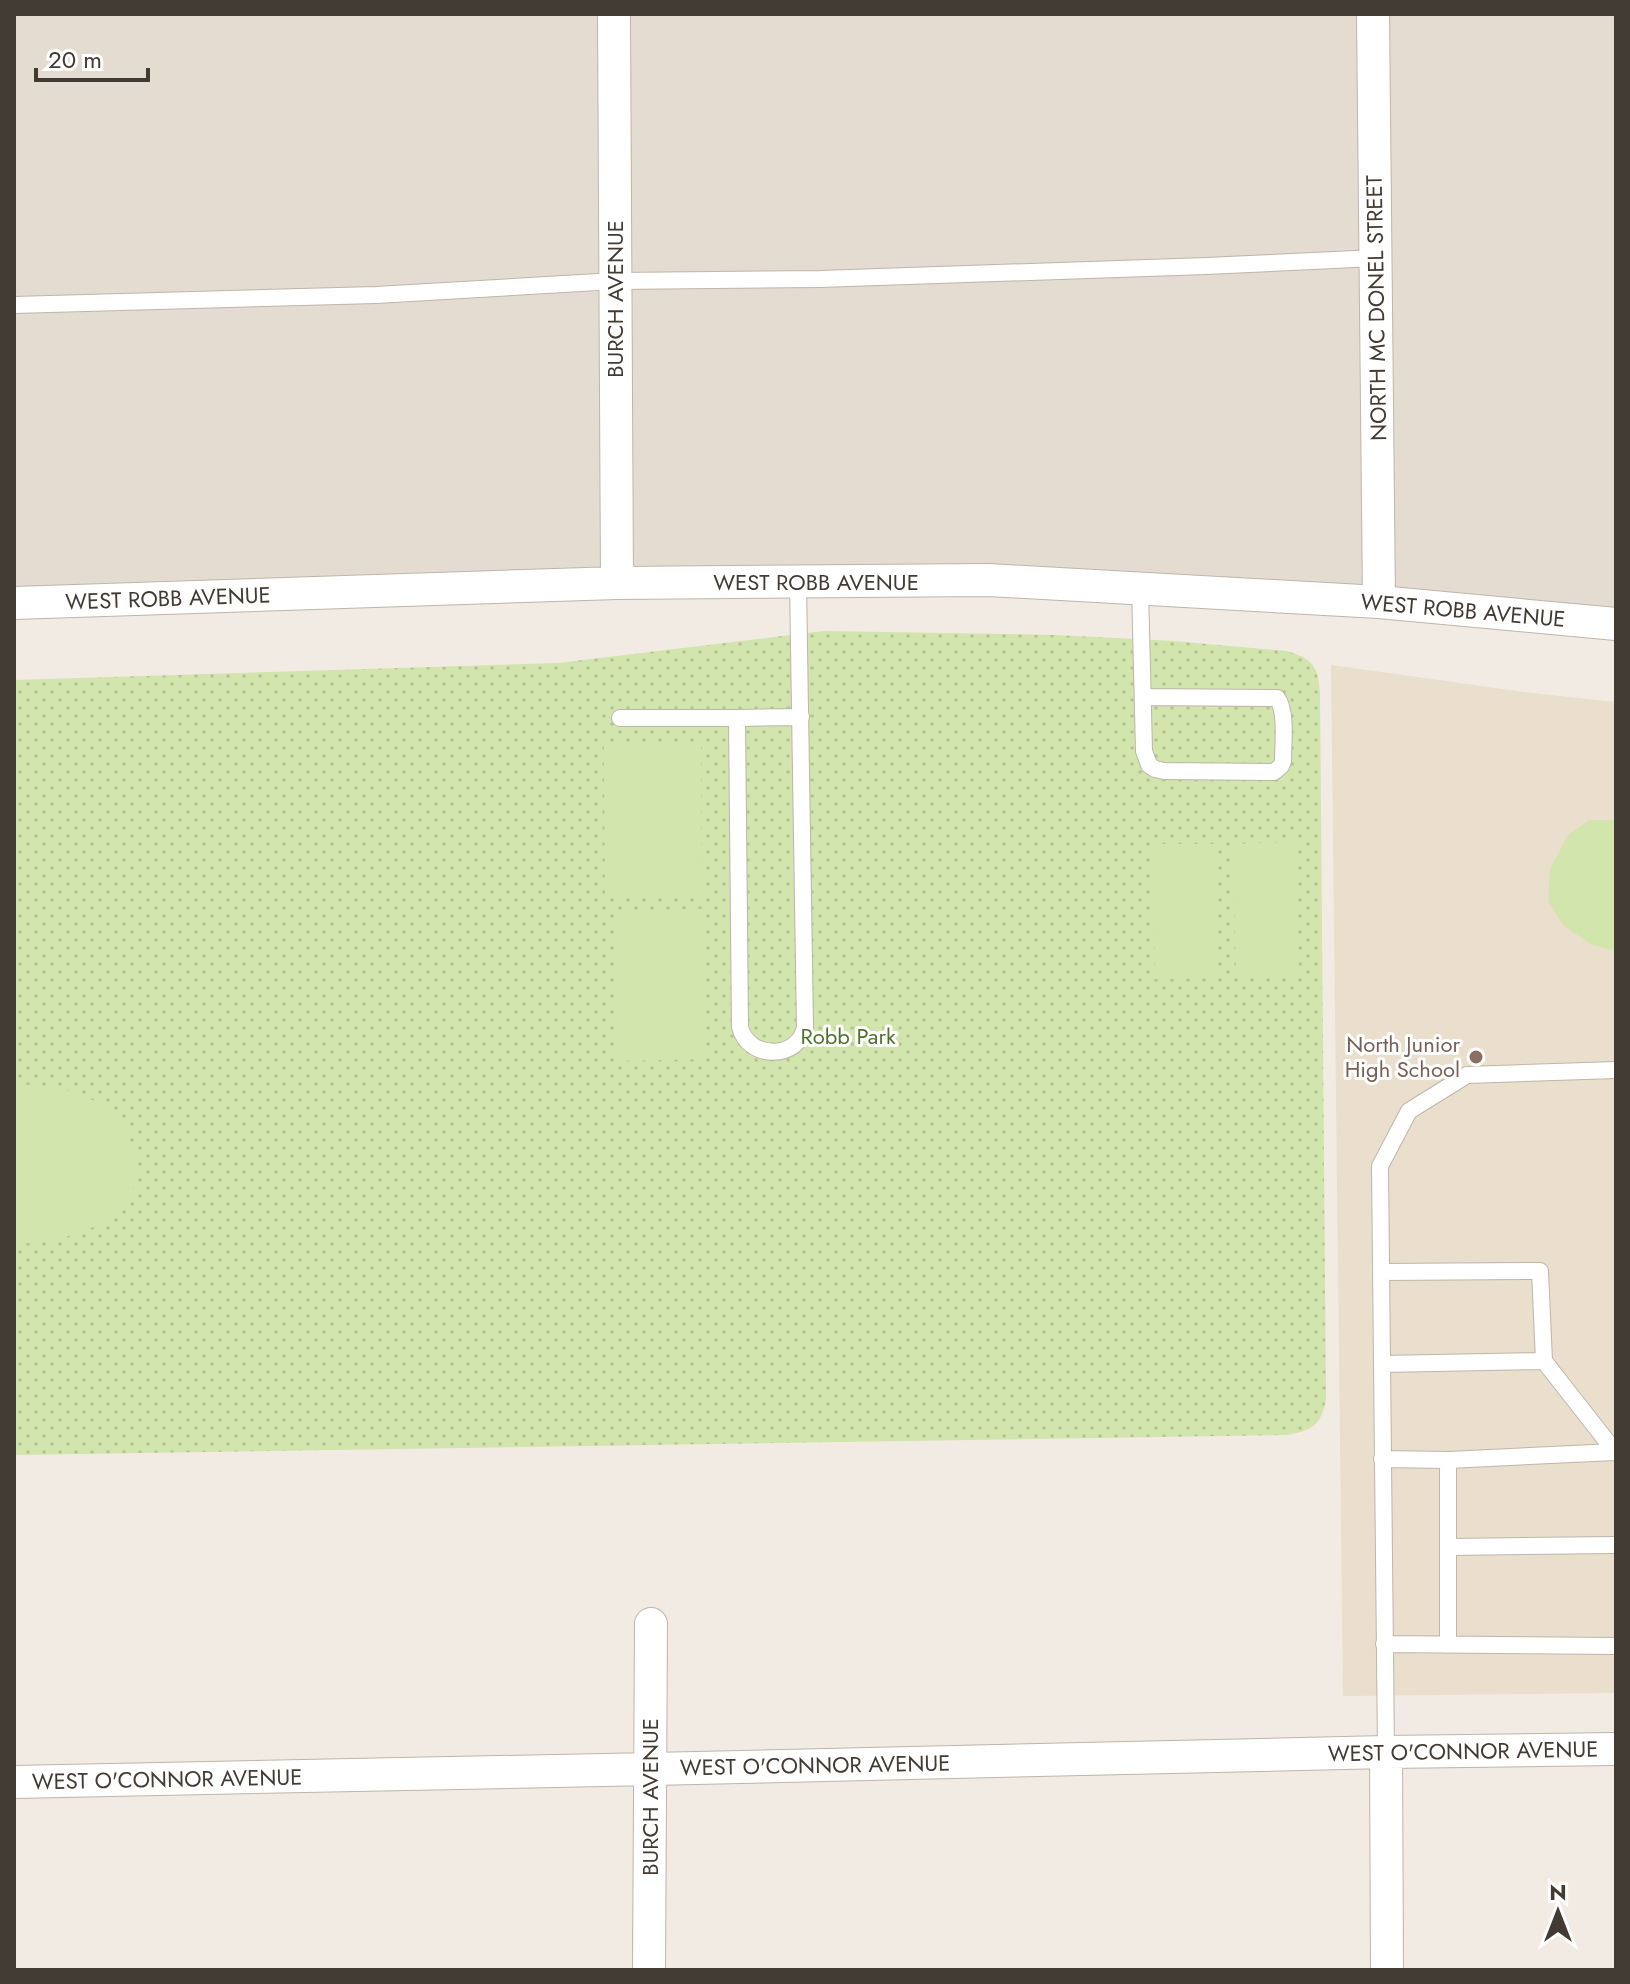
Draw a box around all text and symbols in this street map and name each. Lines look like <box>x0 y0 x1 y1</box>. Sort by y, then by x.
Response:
scale bar <box>36 32 148 82</box>
text: 20 m <box>48 42 102 77</box>
street label: NORTH MC DONEL STREET <box>1358 174 1394 441</box>
street label: BURCH AVENUE <box>599 220 631 378</box>
street label: WEST ROBB AVENUE <box>713 566 919 598</box>
street label: WEST ROBB AVENUE <box>65 578 271 618</box>
street label: WEST ROBB AVENUE <box>1359 585 1567 635</box>
park label: Robb Park <box>800 1020 896 1052</box>
place label: North Junior High School <box>1345 1028 1460 1085</box>
marker: North Junior High School <box>1467 1048 1485 1066</box>
street label: BURCH AVENUE <box>634 1718 666 1876</box>
street label: WEST O'CONNOR AVENUE <box>1327 1733 1599 1769</box>
street label: WEST O'CONNOR AVENUE <box>679 1747 951 1783</box>
street label: WEST O'CONNOR AVENUE <box>31 1761 303 1797</box>
north arrow <box>1518 1872 1598 1952</box>
text: N <box>1549 1876 1567 1908</box>

